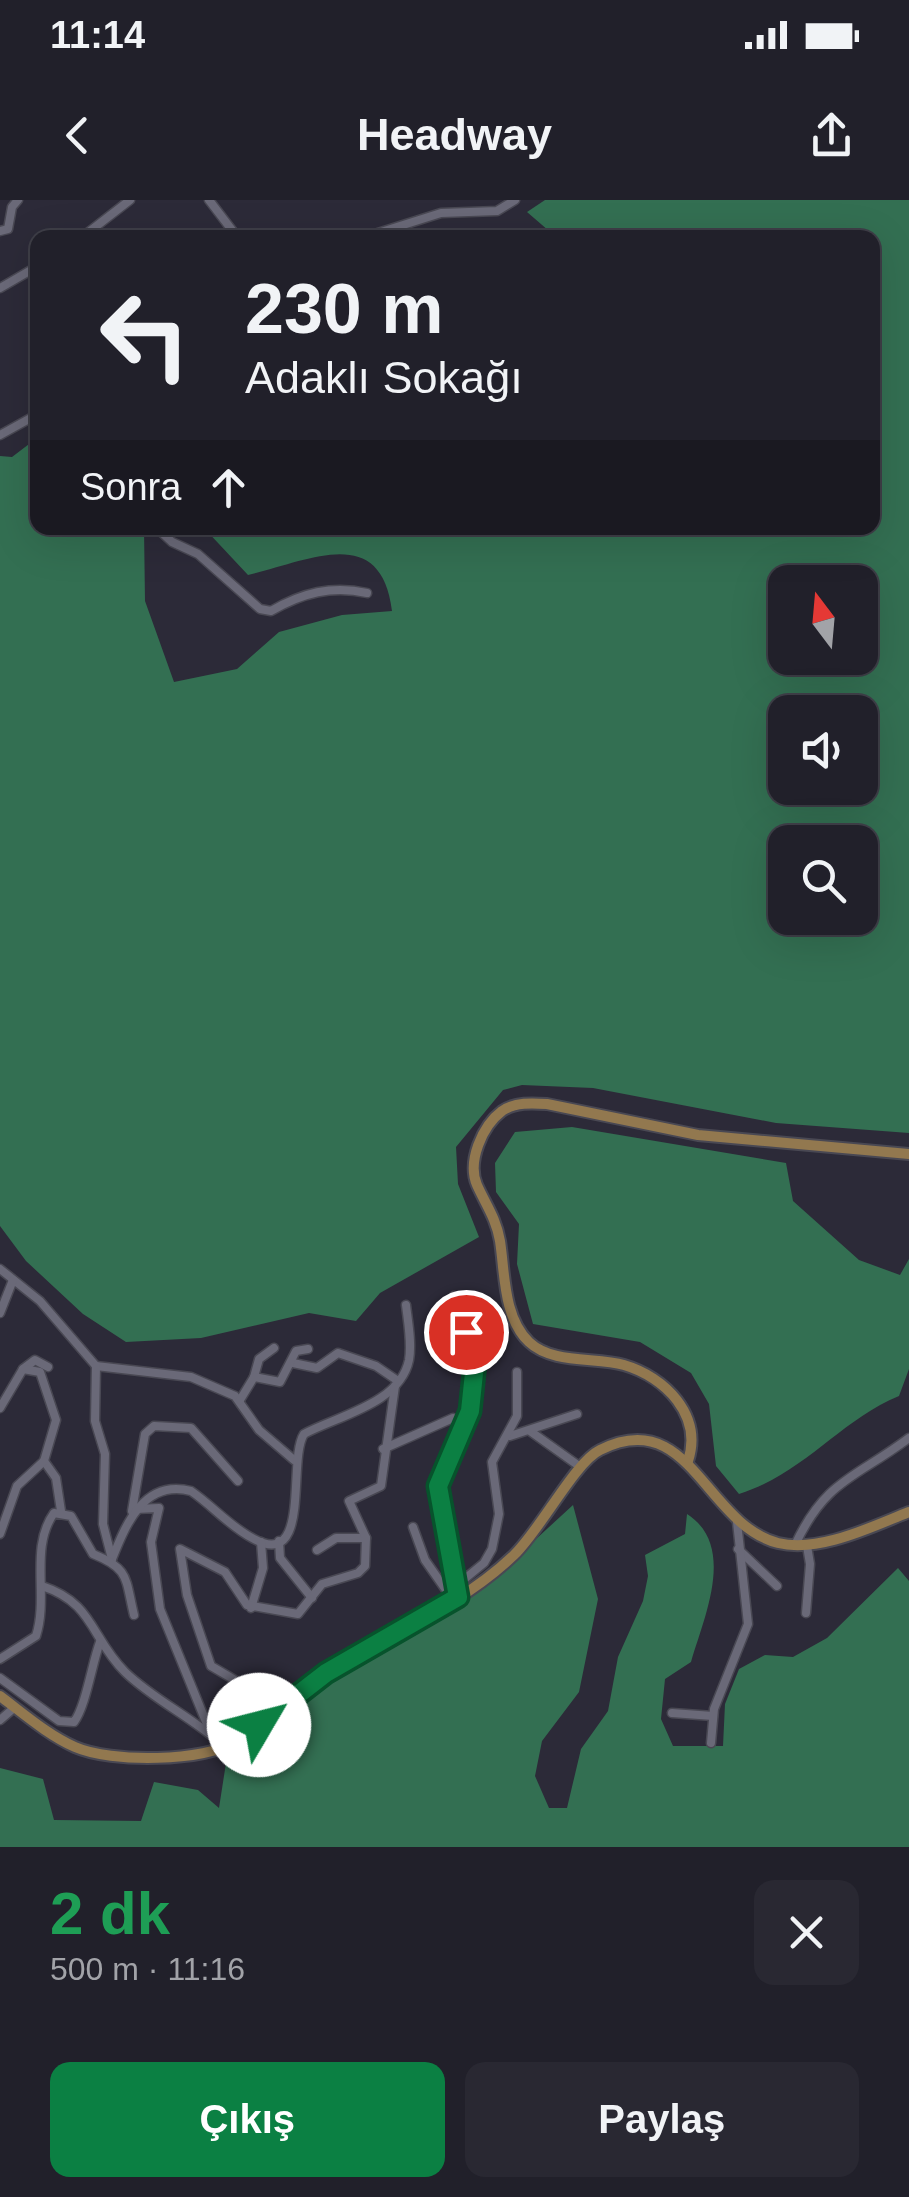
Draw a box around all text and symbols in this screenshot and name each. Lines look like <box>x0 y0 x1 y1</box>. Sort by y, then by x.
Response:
text: 11:14 <box>50 14 145 56</box>
icon: back <box>50 108 105 163</box>
icon: share <box>804 108 859 163</box>
text: Headway <box>357 109 552 160</box>
icon: left <box>80 270 210 400</box>
text: 230 m <box>245 270 443 348</box>
text: Adaklı Sokağı <box>245 352 523 403</box>
icon: ahead <box>201 460 256 515</box>
text: Sonra <box>80 466 181 508</box>
north arrow <box>768 565 878 675</box>
map controls <box>768 565 878 935</box>
button: sound <box>768 695 878 805</box>
button: search <box>768 825 878 935</box>
pin <box>424 1290 509 1375</box>
icon: arrive <box>439 1305 494 1360</box>
position arrow <box>207 1673 311 1777</box>
text: 2 dk <box>50 1880 170 1947</box>
button: close <box>754 1880 859 1985</box>
text: 500 m · 11:16 <box>50 1951 245 1987</box>
button: Çıkış <box>50 2062 445 2177</box>
button: Paylaş <box>465 2062 859 2177</box>

